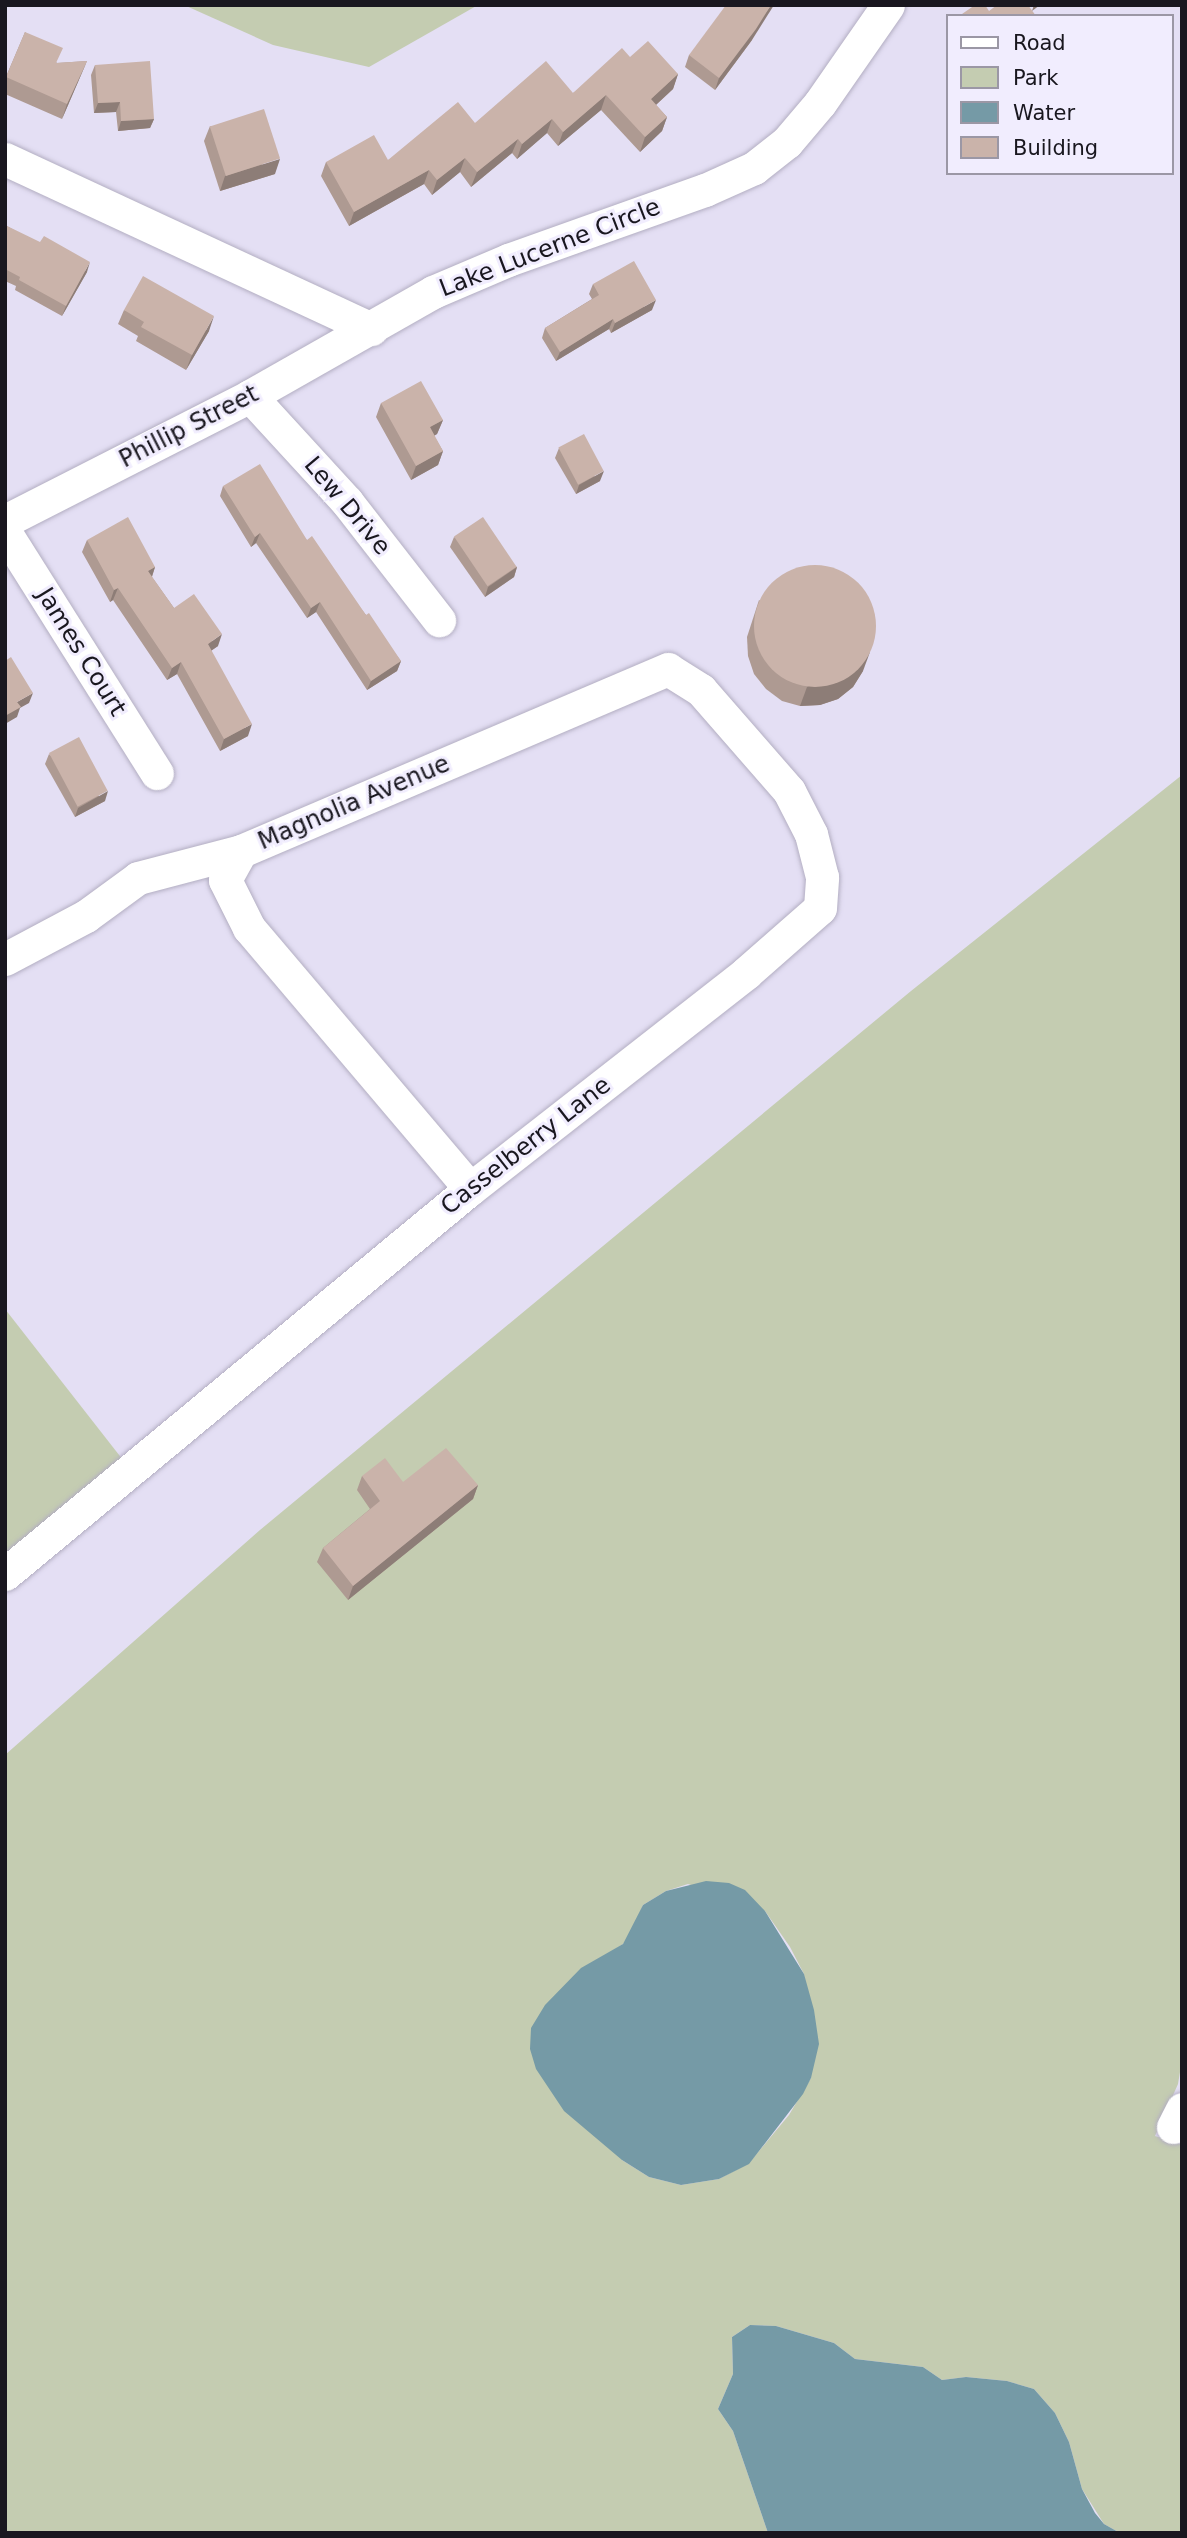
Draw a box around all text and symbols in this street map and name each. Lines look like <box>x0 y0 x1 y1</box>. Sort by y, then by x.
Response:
legend <box>946 14 1173 175</box>
text: Road <box>1013 31 1066 55</box>
text: Park <box>1013 66 1058 90</box>
text: Water <box>1013 101 1075 125</box>
text: Building <box>1013 136 1098 160</box>
street label: Lake Lucerne Circle <box>436 193 664 303</box>
street label: Phillip Street <box>115 380 263 474</box>
street label: Lew Drive <box>298 451 396 561</box>
street label: James Court <box>30 582 132 722</box>
street label: Magnolia Avenue <box>254 750 454 856</box>
street label: Casselberry Lane <box>436 1071 616 1221</box>

